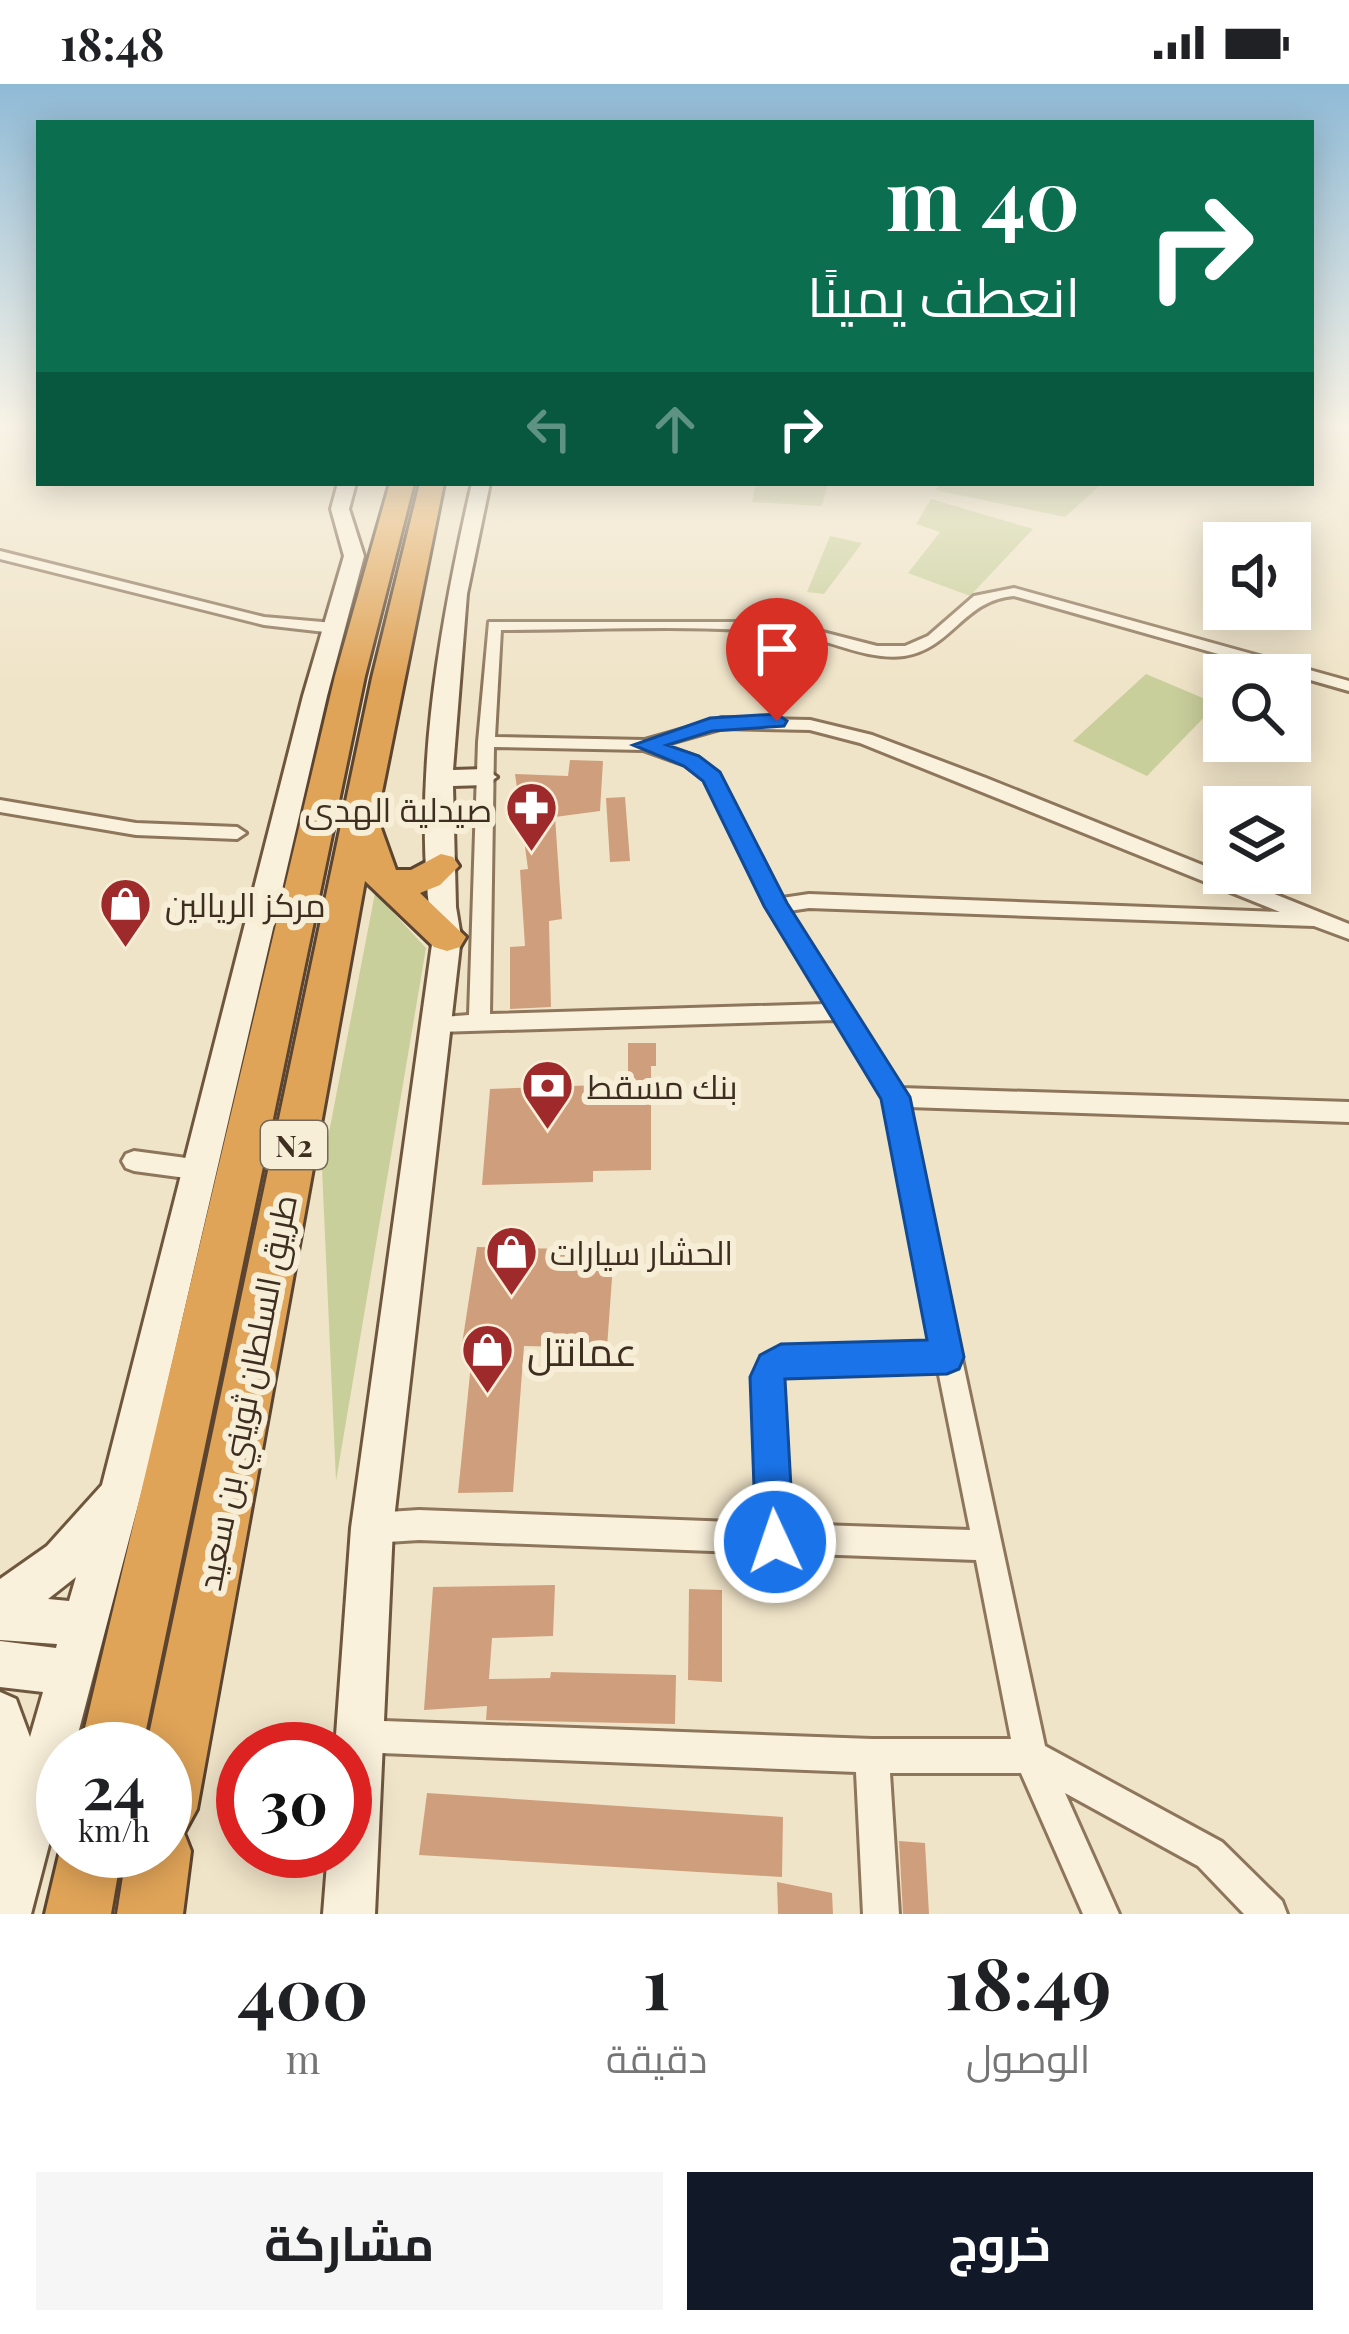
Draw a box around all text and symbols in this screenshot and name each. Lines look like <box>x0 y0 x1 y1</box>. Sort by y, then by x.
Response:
text: 18:48 <box>60 12 165 72</box>
text: 40 m <box>886 140 1080 252</box>
icon: right <box>1122 168 1278 324</box>
text: انعطف يمينًا <box>807 259 1080 331</box>
icon: left <box>516 396 582 462</box>
icon: ahead <box>642 396 708 462</box>
icon: right <box>768 396 834 462</box>
map controls <box>1203 522 1311 894</box>
button: sound <box>1203 522 1311 630</box>
pin <box>726 598 828 721</box>
icon: arrive <box>744 616 810 682</box>
button: search <box>1203 654 1311 762</box>
pharmacy icon: صيدلية الهدى <box>503 780 559 854</box>
place label: صيدلية الهدى <box>305 786 492 830</box>
button: layers <box>1203 786 1311 894</box>
shop icon: مركز الريالين <box>98 875 154 949</box>
place label: مركز الريالين <box>165 881 326 926</box>
bank icon: بنك مسقط <box>520 1057 576 1131</box>
place label: بنك مسقط <box>587 1063 738 1107</box>
road number: N2 <box>261 1121 327 1169</box>
street label: طريق السلطان ثويني بن سعيد <box>185 1190 311 1595</box>
shop icon: الحشار سيارات <box>483 1223 539 1297</box>
place label: الحشار سيارات <box>550 1229 733 1273</box>
shop icon: عمانتل <box>460 1322 516 1396</box>
place label: عمانتل <box>527 1324 637 1376</box>
position arrow <box>712 1479 838 1605</box>
speed limit sign: 30 <box>216 1722 372 1878</box>
text: 24 <box>82 1745 146 1825</box>
text: km/h <box>78 1810 150 1850</box>
text: 1 <box>643 1932 670 2028</box>
text: 18:49 <box>945 1932 1112 2028</box>
text: 400 <box>238 1942 368 2038</box>
text: دقيقة <box>606 2031 707 2083</box>
text: الوصول <box>966 2031 1090 2083</box>
text: m <box>286 2032 320 2084</box>
button: مشاركة <box>36 2172 663 2310</box>
button: خروج <box>687 2172 1313 2310</box>

